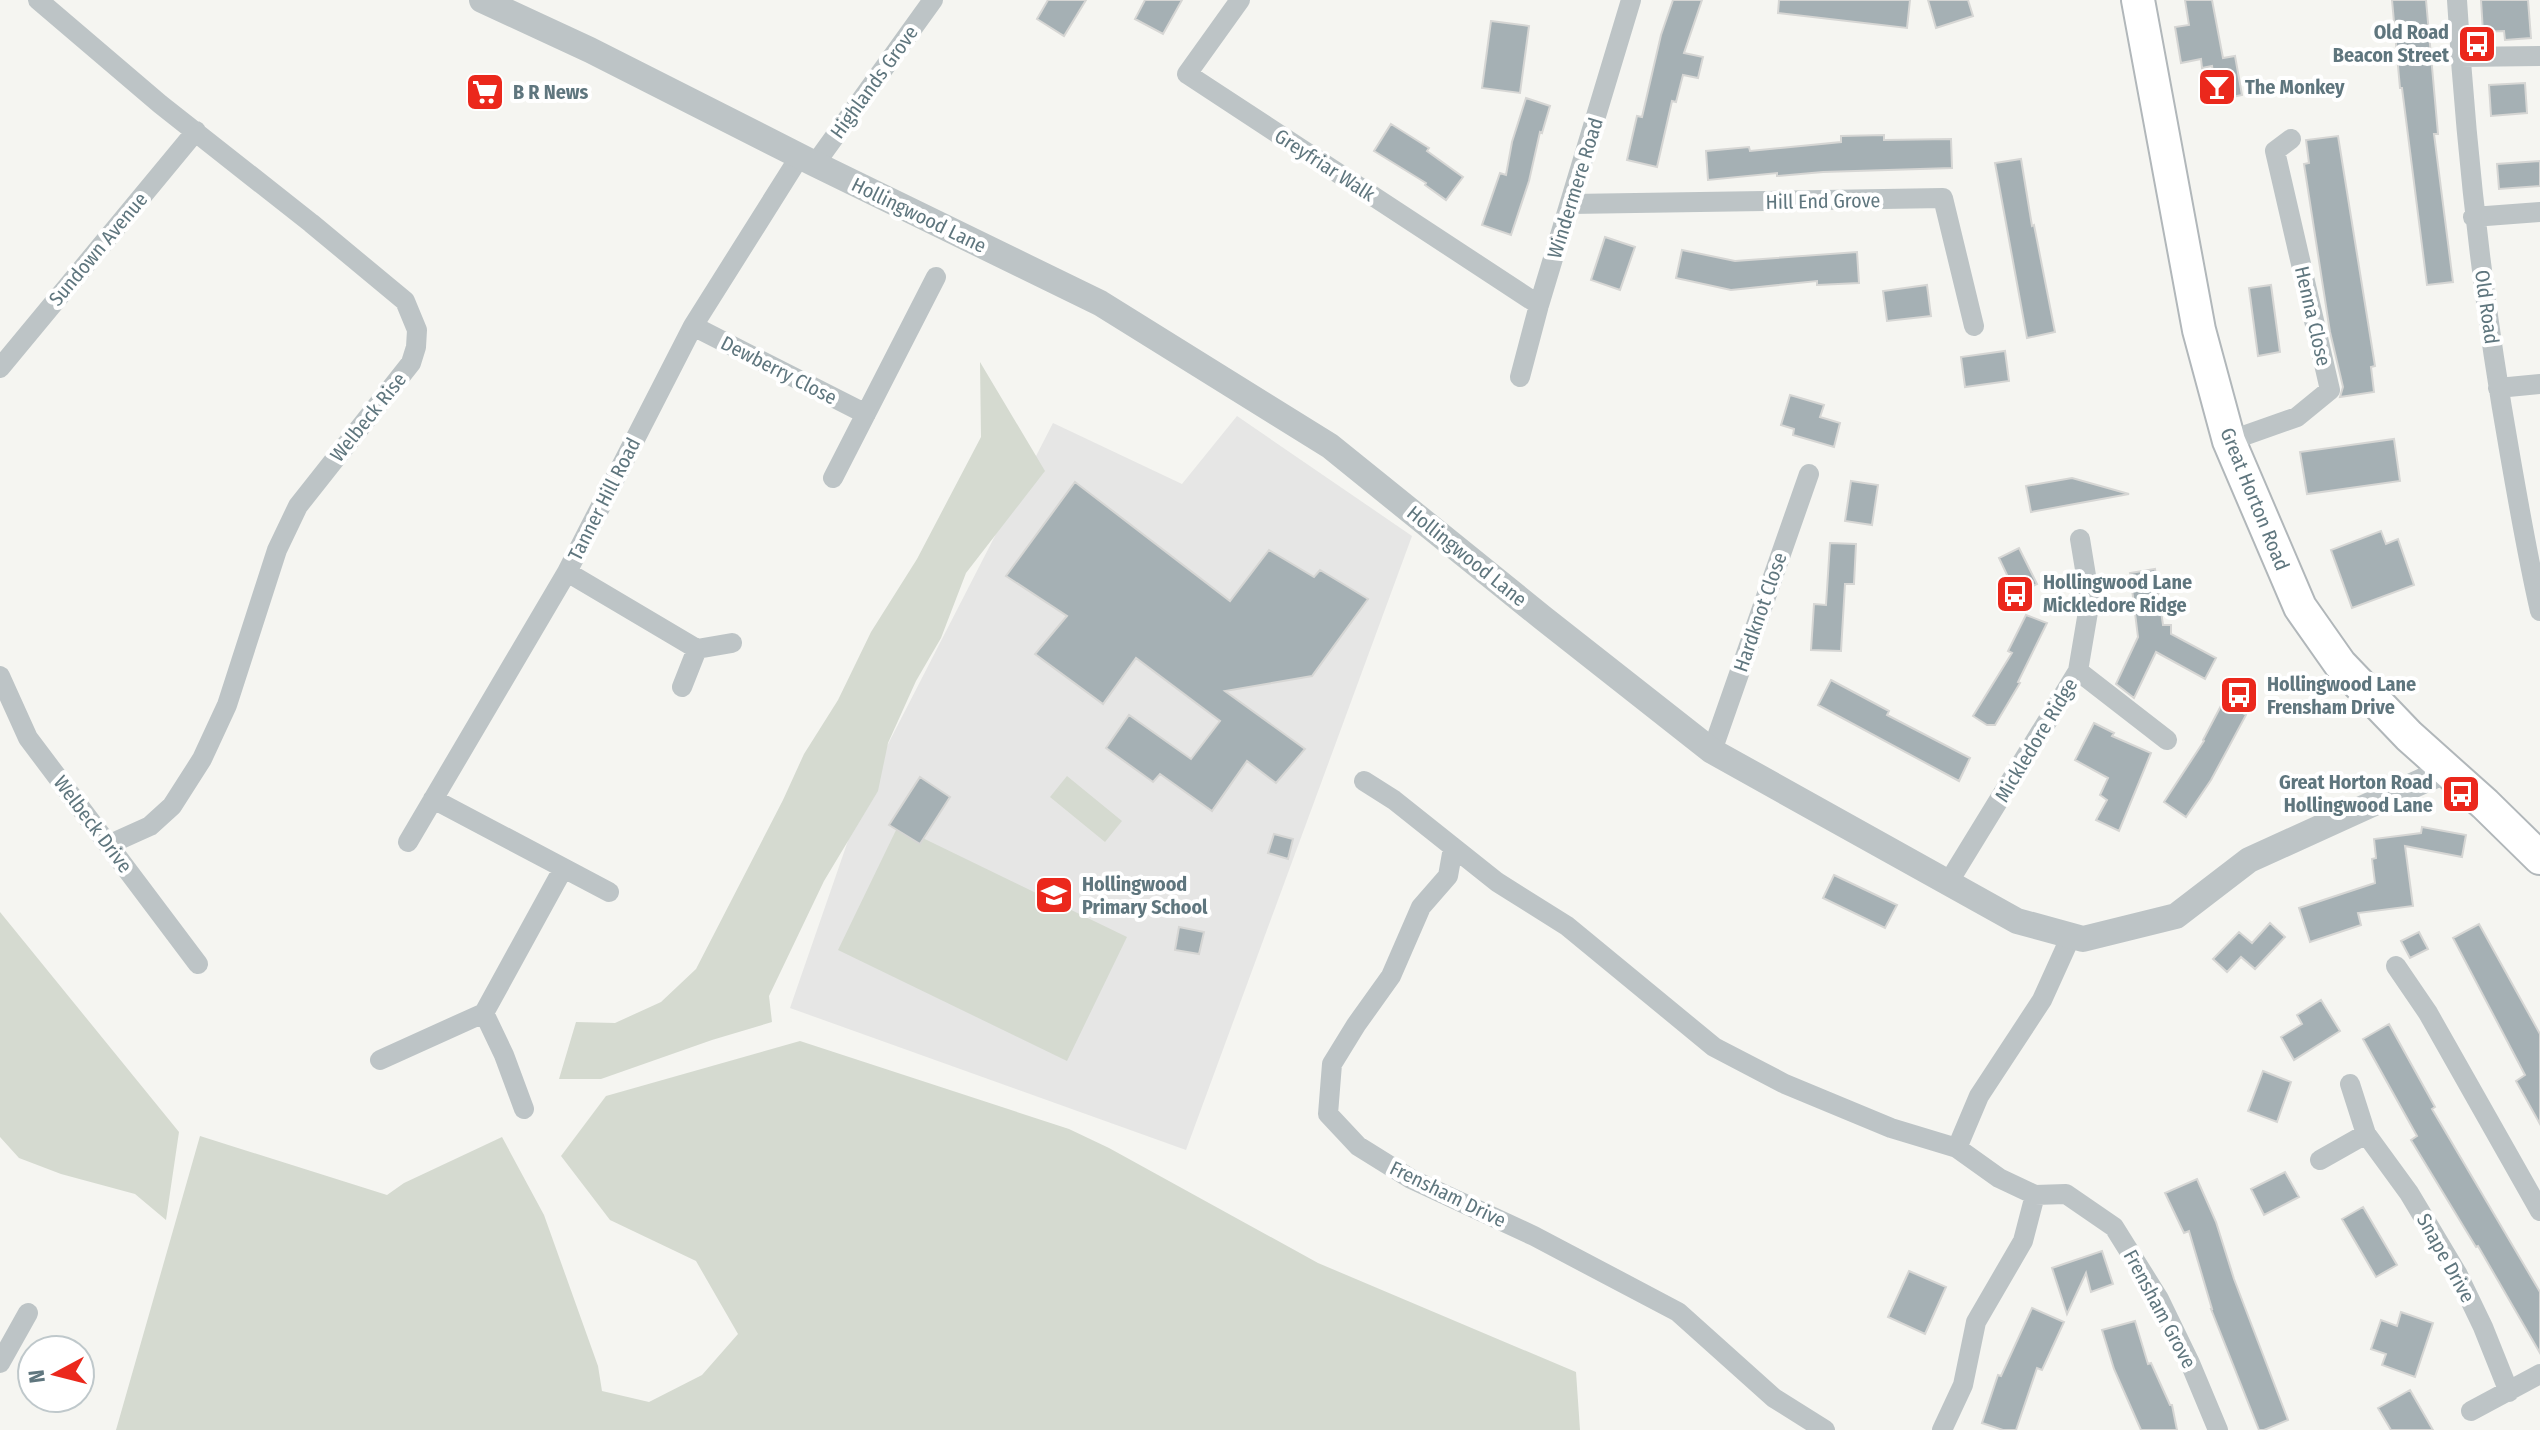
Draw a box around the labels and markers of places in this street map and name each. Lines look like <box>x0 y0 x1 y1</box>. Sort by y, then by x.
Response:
place label: Old Road Beacon Street <box>2333 20 2450 67</box>
bus stop icon: Old Road Beacon Street <box>2456 23 2498 65</box>
bar icon: The Monkey <box>2196 66 2238 108</box>
supermarket icon: B R News <box>464 71 506 113</box>
place label: The Monkey <box>2245 75 2345 99</box>
place label: B R News <box>513 80 589 104</box>
place label: Hollingwood Lane Mickledore Ridge <box>2043 570 2192 617</box>
bus stop icon: Hollingwood Lane Mickledore Ridge <box>1994 573 2036 615</box>
place label: Hollingwood Lane Frensham Drive <box>2267 672 2416 719</box>
bus stop icon: Hollingwood Lane Frensham Drive <box>2218 674 2260 716</box>
place label: Great Horton Road Hollingwood Lane <box>2279 770 2433 817</box>
bus stop icon: Great Horton Road Hollingwood Lane <box>2440 773 2482 815</box>
place label: Hollingwood Primary School <box>1082 872 1208 919</box>
school or university icon: Hollingwood Primary School <box>1033 874 1075 916</box>

